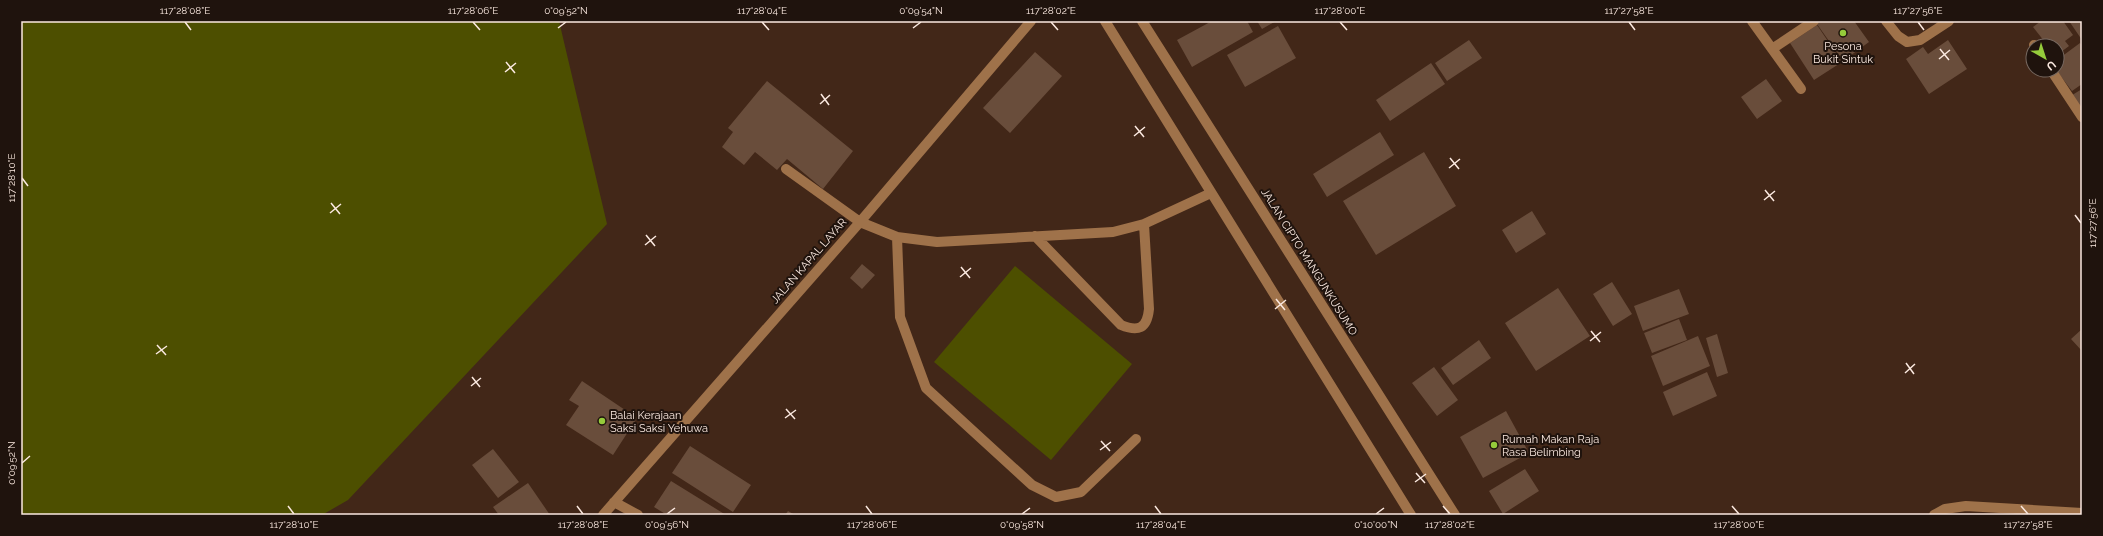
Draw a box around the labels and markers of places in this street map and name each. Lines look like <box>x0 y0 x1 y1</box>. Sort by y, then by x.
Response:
marker: Pesona Bukit Sintuk <box>1838 28 1848 38</box>
place label: Pesona Bukit Sintuk <box>1813 40 1873 66</box>
place label: Balai Kerajaan Saksi Saksi Yehuwa <box>610 409 708 435</box>
marker: Balai Kerajaan Saksi Saksi Yehuwa <box>597 416 607 426</box>
place label: Rumah Makan Raja Rasa Belimbing <box>1502 433 1599 459</box>
marker: Rumah Makan Raja Rasa Belimbing <box>1489 440 1499 450</box>

